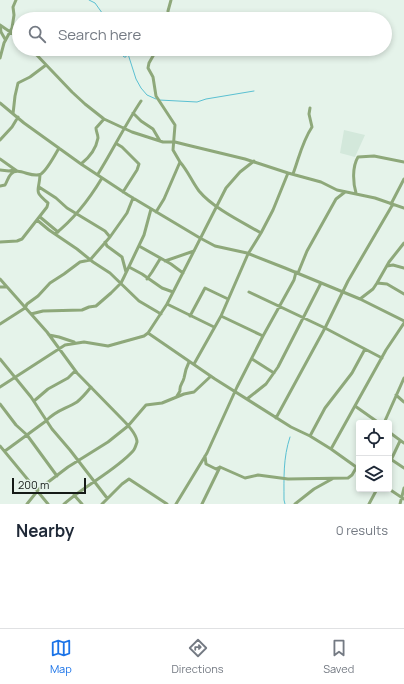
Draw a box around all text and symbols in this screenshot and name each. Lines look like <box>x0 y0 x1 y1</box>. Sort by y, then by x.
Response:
search box <box>12 12 392 56</box>
icon: search <box>26 23 48 45</box>
text: Search here <box>58 24 141 45</box>
map controls <box>356 420 392 492</box>
button: locate <box>356 420 392 456</box>
button: layers <box>356 456 392 492</box>
scale bar <box>12 476 86 495</box>
text: 200 m <box>18 477 49 492</box>
text: Nearby <box>16 519 74 542</box>
text: 0 results <box>336 521 388 539</box>
tab: Map <box>50 637 72 676</box>
tab: Directions <box>171 637 224 676</box>
tab: Saved <box>323 637 354 676</box>

